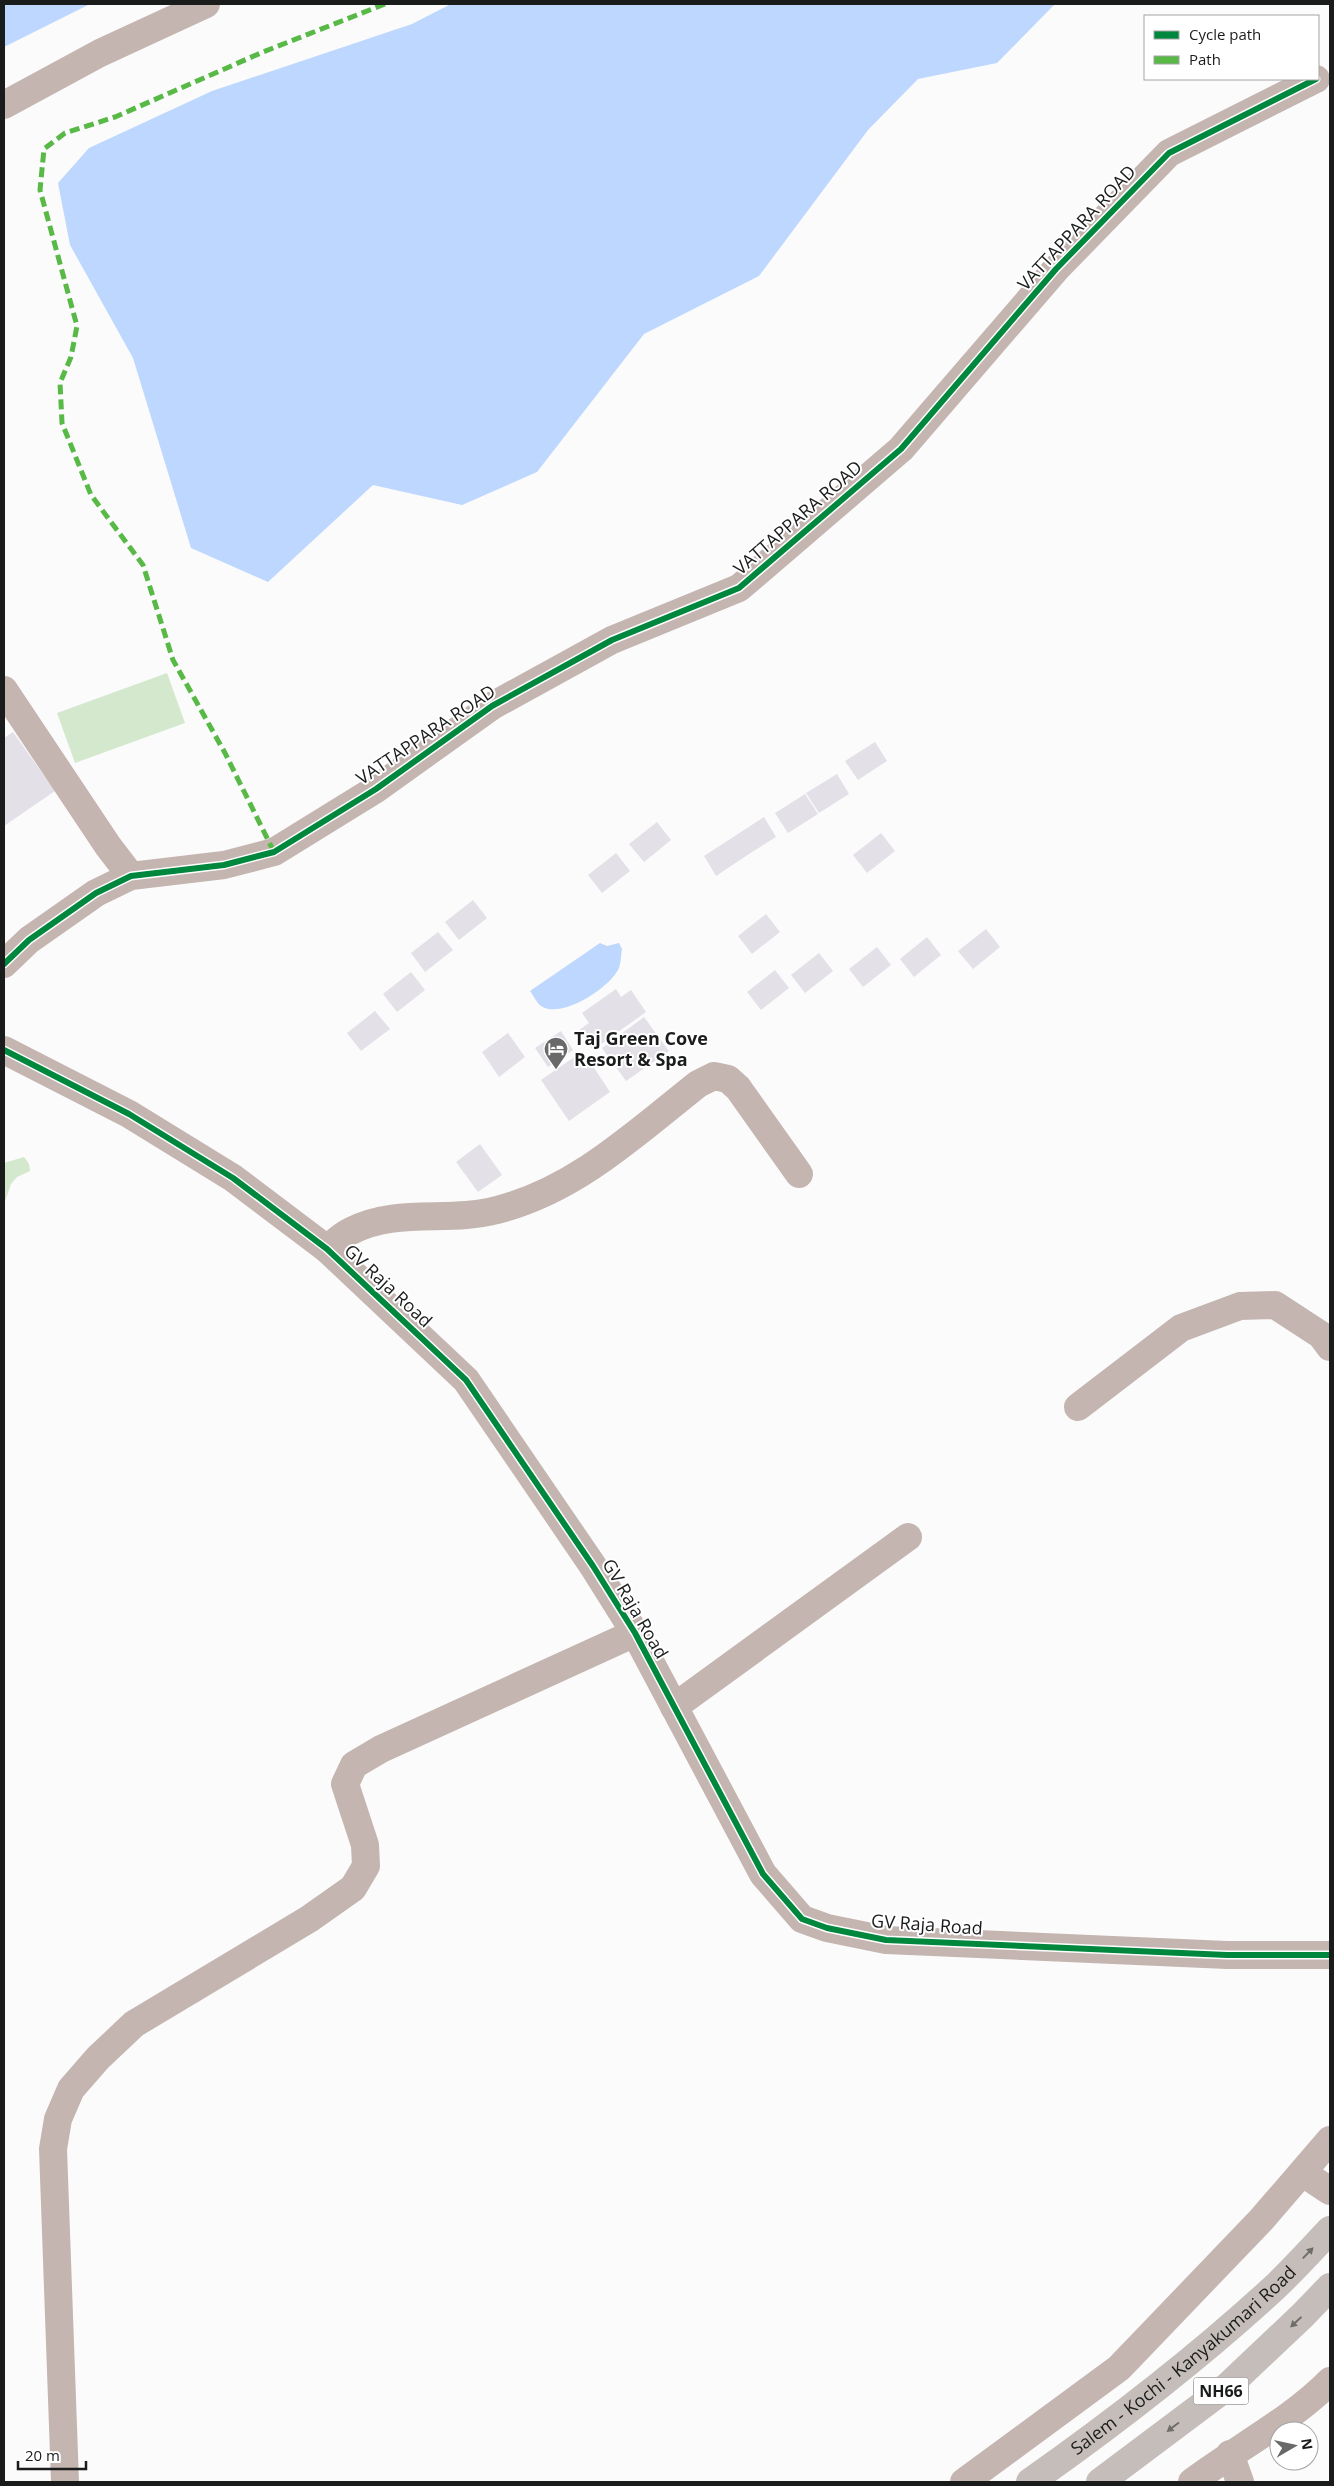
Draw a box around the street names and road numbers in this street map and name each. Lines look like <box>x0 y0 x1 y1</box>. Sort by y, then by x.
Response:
street label: VATTAPPARA ROAD <box>1012 159 1141 295</box>
street label: VATTAPPARA ROAD <box>728 455 867 580</box>
street label: VATTAPPARA ROAD <box>351 679 500 790</box>
street label: GV Raja Road <box>340 1238 438 1332</box>
street label: GV Raja Road <box>598 1554 674 1663</box>
street label: GV Raja Road <box>870 1908 984 1940</box>
street label: Salem - Kochi - Kanyakumari Road <box>1066 2260 1301 2460</box>
road number: NH66 <box>1194 2378 1248 2404</box>

